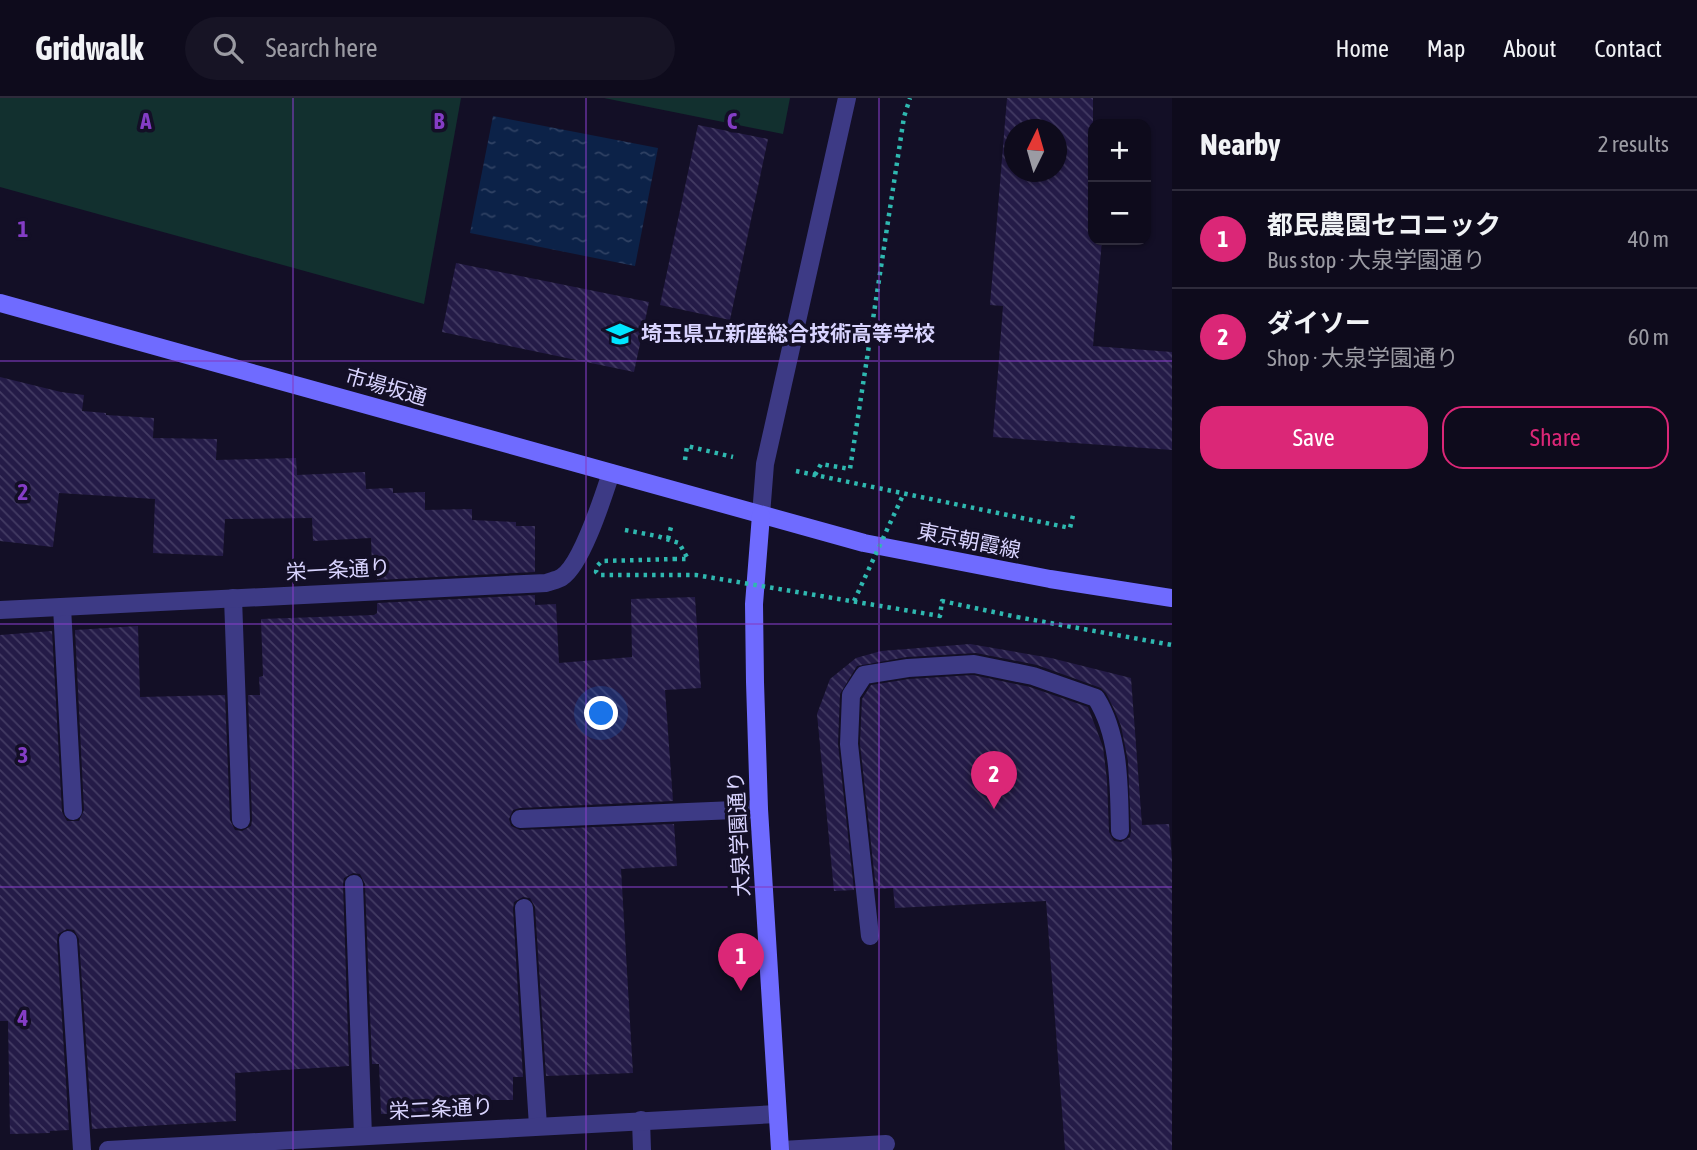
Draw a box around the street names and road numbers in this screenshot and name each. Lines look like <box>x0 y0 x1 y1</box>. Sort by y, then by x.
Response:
street label: 市場坂通 <box>343 363 430 409</box>
street label: 東京朝霞線 <box>915 518 1023 562</box>
street label: 栄一条通り <box>285 554 391 584</box>
street label: 大泉学園通り <box>723 771 753 898</box>
street label: 栄二条通り <box>388 1093 494 1123</box>

